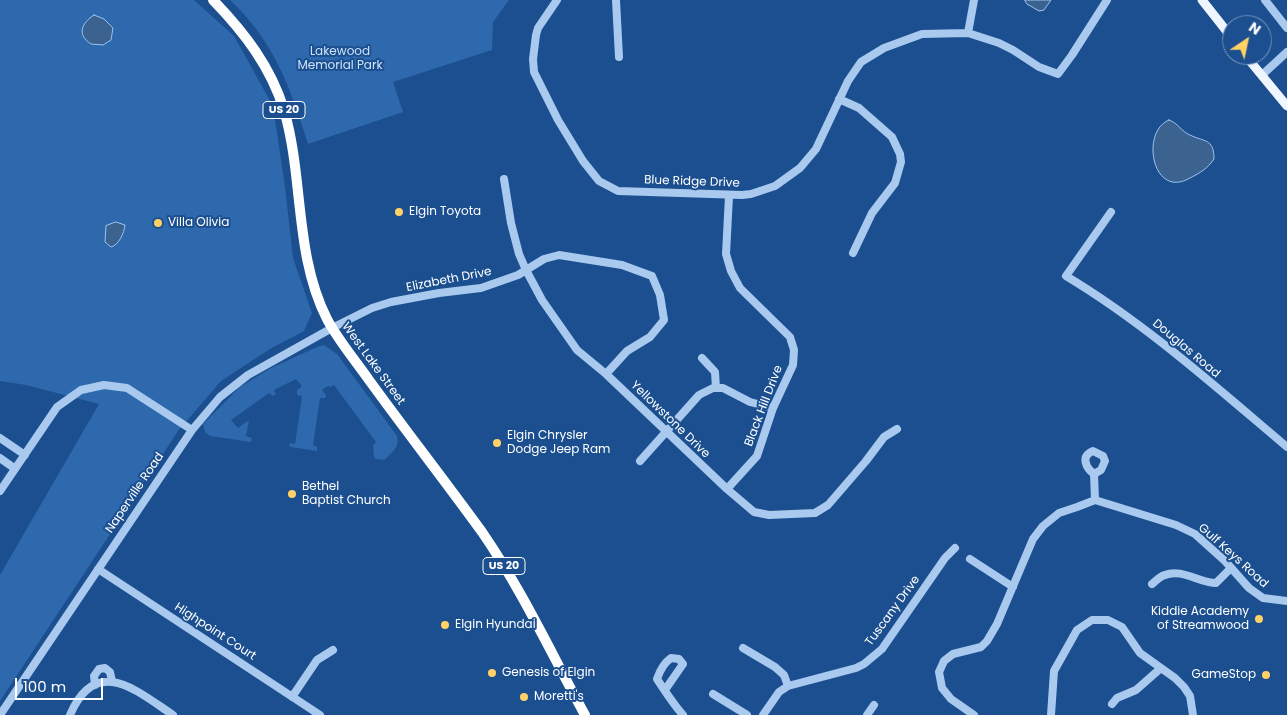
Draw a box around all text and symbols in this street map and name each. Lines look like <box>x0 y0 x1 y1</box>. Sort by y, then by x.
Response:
north arrow <box>1222 15 1272 65</box>
text: N <box>1245 17 1265 40</box>
park label: Lakewood Memorial Park <box>297 45 383 73</box>
road number: US 20 <box>263 102 305 118</box>
street label: Blue Ridge Drive <box>644 173 740 191</box>
place label: Elgin Toyota <box>409 205 481 219</box>
marker: Elgin Toyota <box>393 206 405 218</box>
place label: Villa Olivia <box>168 216 229 230</box>
marker: Villa Olivia <box>152 217 164 229</box>
street label: Elizabeth Drive <box>405 265 493 295</box>
street label: Douglas Road <box>1149 317 1223 381</box>
street label: West Lake Street <box>338 320 408 408</box>
street label: Black Hill Drive <box>742 363 786 449</box>
street label: Yellowstone Drive <box>627 378 713 462</box>
place label: Elgin Chrysler Dodge Jeep Ram <box>507 429 610 457</box>
marker: Elgin Chrysler Dodge Jeep Ram <box>491 437 503 449</box>
street label: Naperville Road <box>103 450 167 536</box>
place label: Bethel Baptist Church <box>302 480 391 508</box>
marker: Bethel Baptist Church <box>286 488 298 500</box>
street label: Gulf Keys Road <box>1195 521 1271 591</box>
road number: US 20 <box>483 558 525 574</box>
street label: Tuscany Drive <box>863 573 923 649</box>
street label: Highpoint Court <box>171 600 259 664</box>
place label: Kiddie Academy of Streamwood <box>1151 605 1249 633</box>
marker: Kiddie Academy of Streamwood <box>1253 613 1265 625</box>
place label: Elgin Hyundai <box>455 618 536 632</box>
marker: Elgin Hyundai <box>439 619 451 631</box>
place label: Genesis of Elgin <box>502 666 595 680</box>
marker: Genesis of Elgin <box>486 667 498 679</box>
scale bar <box>18 668 105 700</box>
place label: GameStop <box>1192 668 1256 682</box>
marker: GameStop <box>1260 669 1272 681</box>
text: 100 m <box>23 676 66 697</box>
place label: Moretti's <box>534 690 584 704</box>
marker: Moretti's <box>518 691 530 703</box>

